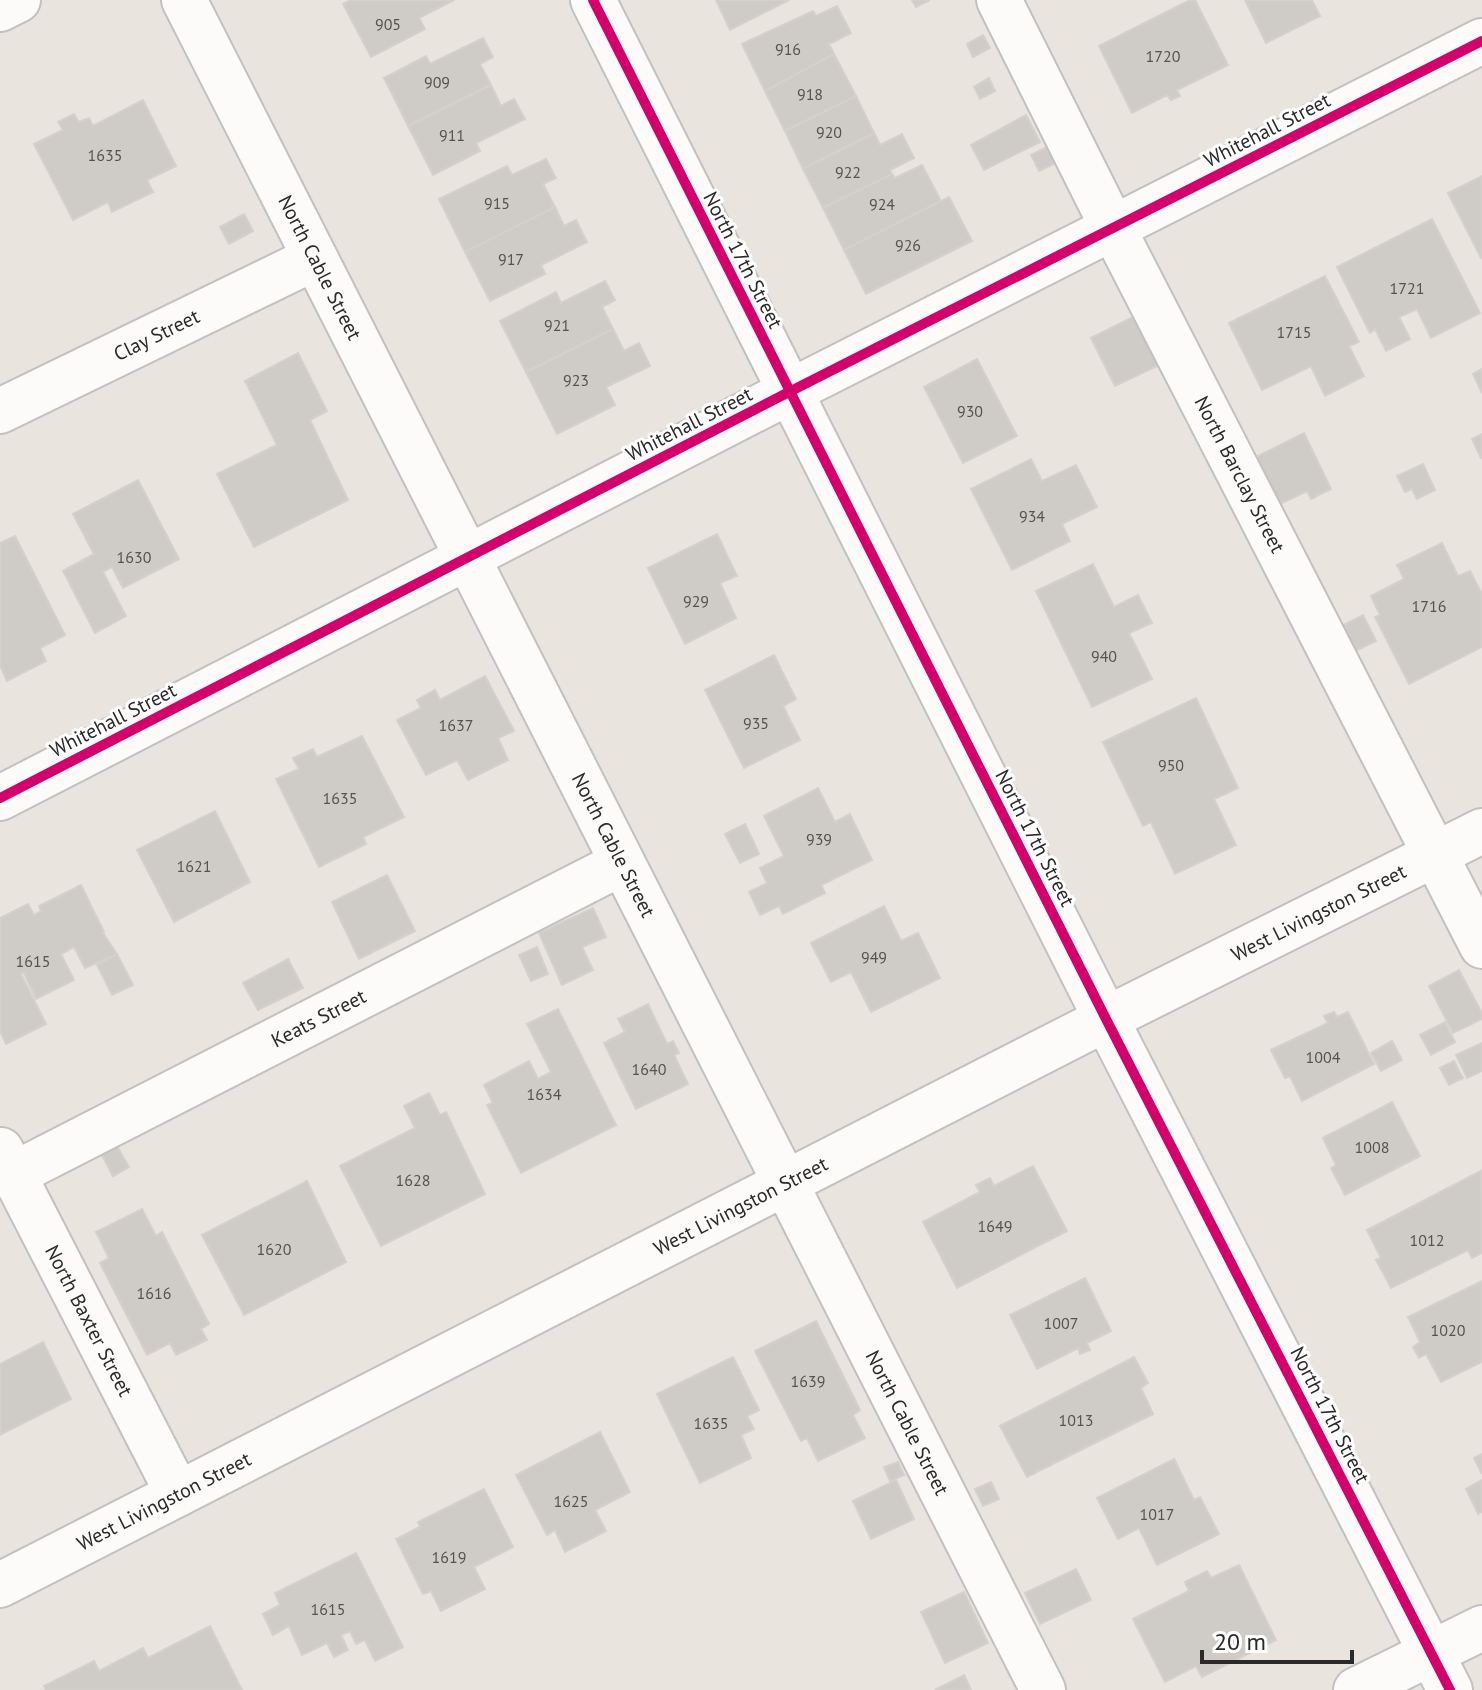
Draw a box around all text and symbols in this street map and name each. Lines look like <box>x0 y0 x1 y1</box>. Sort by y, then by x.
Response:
house number: 905 <box>375 14 401 34</box>
house number: 916 <box>775 39 801 59</box>
house number: 1720 <box>1146 46 1181 66</box>
house number: 909 <box>424 72 450 92</box>
house number: 918 <box>797 84 823 104</box>
street label: Whitehall Street <box>1199 87 1335 173</box>
house number: 920 <box>816 122 842 142</box>
house number: 911 <box>439 125 465 145</box>
house number: 1635 <box>88 145 122 165</box>
house number: 922 <box>835 162 861 182</box>
street label: North 17th Street <box>697 187 789 333</box>
street label: North Cable Street <box>272 191 368 344</box>
house number: 915 <box>484 193 510 213</box>
house number: 924 <box>869 194 895 214</box>
house number: 926 <box>895 235 921 255</box>
house number: 917 <box>498 249 524 269</box>
house number: 1721 <box>1390 278 1424 298</box>
street label: Clay Street <box>109 303 204 367</box>
house number: 921 <box>544 315 570 335</box>
house number: 1715 <box>1277 322 1311 342</box>
house number: 923 <box>563 370 589 390</box>
street label: Whitehall Street <box>621 381 757 467</box>
street label: North Barclay Street <box>1189 392 1291 558</box>
house number: 930 <box>957 401 983 421</box>
house number: 934 <box>1019 506 1045 526</box>
house number: 1630 <box>117 547 152 567</box>
house number: 929 <box>683 591 709 611</box>
house number: 1716 <box>1412 596 1446 616</box>
house number: 940 <box>1091 646 1117 666</box>
street label: Whitehall Street <box>45 677 181 763</box>
house number: 935 <box>743 713 769 733</box>
house number: 1637 <box>439 715 473 735</box>
house number: 950 <box>1158 755 1184 775</box>
street label: North 17th Street <box>989 765 1081 911</box>
street label: North Cable Street <box>566 768 661 922</box>
house number: 1635 <box>323 788 357 808</box>
house number: 939 <box>806 829 832 849</box>
house number: 1621 <box>177 856 211 876</box>
street label: West Livingston Street <box>1227 858 1410 967</box>
house number: 949 <box>861 947 887 967</box>
house number: 1615 <box>16 951 50 971</box>
street label: Keats Street <box>267 983 370 1053</box>
house number: 1004 <box>1306 1047 1341 1067</box>
house number: 1640 <box>632 1059 667 1079</box>
house number: 1634 <box>527 1084 562 1104</box>
house number: 1008 <box>1355 1137 1389 1157</box>
street label: West Livingston Street <box>649 1151 832 1261</box>
house number: 1628 <box>396 1170 430 1190</box>
house number: 1649 <box>978 1216 1012 1236</box>
house number: 1012 <box>1410 1230 1444 1250</box>
house number: 1620 <box>257 1239 292 1259</box>
street label: North Baxter Street <box>39 1241 139 1401</box>
house number: 1616 <box>137 1283 171 1303</box>
house number: 1007 <box>1044 1313 1078 1333</box>
house number: 1020 <box>1431 1320 1466 1340</box>
street label: North 17th Street <box>1284 1342 1376 1488</box>
street label: North Cable Street <box>860 1346 955 1500</box>
house number: 1639 <box>791 1371 825 1391</box>
house number: 1013 <box>1059 1410 1093 1430</box>
house number: 1635 <box>694 1413 728 1433</box>
street label: West Livingston Street <box>72 1446 255 1556</box>
house number: 1625 <box>554 1491 588 1511</box>
house number: 1017 <box>1140 1504 1174 1524</box>
house number: 1619 <box>432 1547 466 1567</box>
house number: 1615 <box>311 1599 345 1619</box>
scale bar <box>1202 1614 1352 1664</box>
text: 20 m <box>1214 1626 1266 1657</box>

